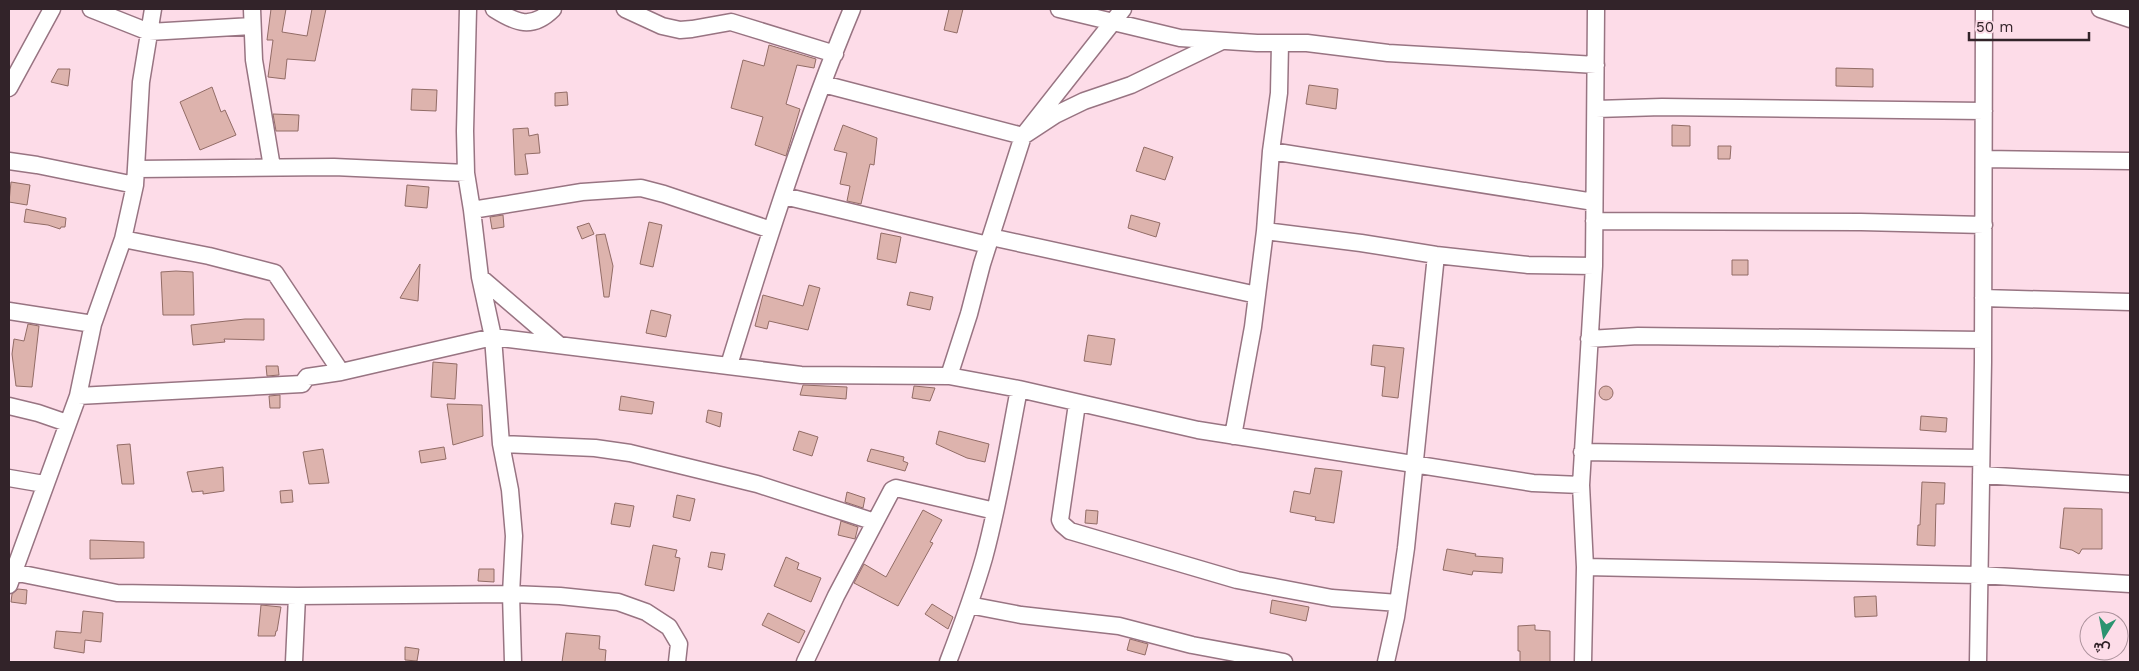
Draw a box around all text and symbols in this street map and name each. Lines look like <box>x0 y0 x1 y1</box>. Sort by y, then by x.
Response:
scale bar <box>1969 10 2089 42</box>
text: 50 m <box>1976 18 2013 36</box>
north arrow <box>2079 611 2129 661</box>
text: ش <box>2092 638 2111 658</box>

